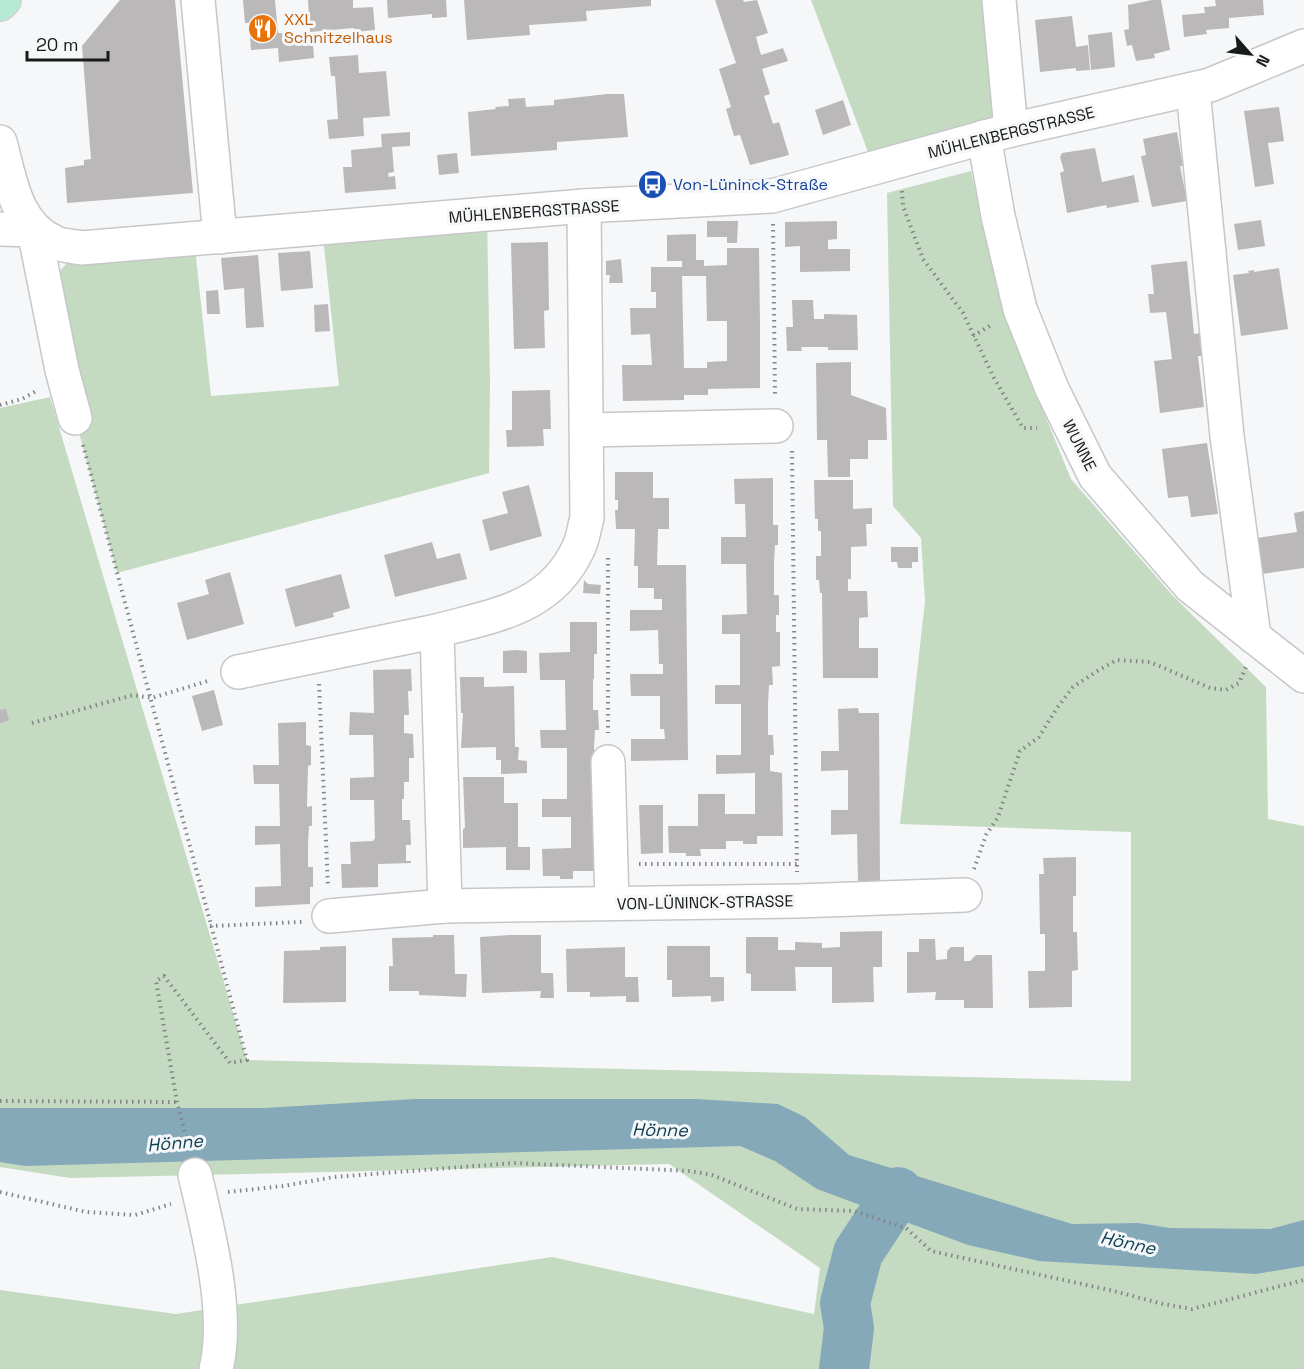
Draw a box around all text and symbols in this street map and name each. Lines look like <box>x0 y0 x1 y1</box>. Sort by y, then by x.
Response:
place label: XXL Schnitzelhaus <box>284 9 393 48</box>
restaurant icon: XXL Schnitzelhaus <box>247 12 279 44</box>
scale bar <box>27 24 108 62</box>
north arrow <box>1220 24 1280 84</box>
text: 20 m <box>36 33 79 56</box>
text: N <box>1251 51 1275 70</box>
street label: MÜHLENBERGSTRASSE <box>926 102 1097 163</box>
bus stop icon: Von-Lüninck-Straße <box>636 168 668 200</box>
place label: Von-Lüninck-Straße <box>673 174 828 195</box>
street label: MÜHLENBERGSTRASSE <box>448 195 620 228</box>
street label: WUNNE <box>1058 416 1101 474</box>
street label: VON-LÜNINCK-STRASSE <box>617 890 794 915</box>
water label: Hönne <box>632 1118 689 1142</box>
water label: Hönne <box>146 1129 205 1156</box>
water label: Hönne <box>1098 1225 1159 1260</box>

